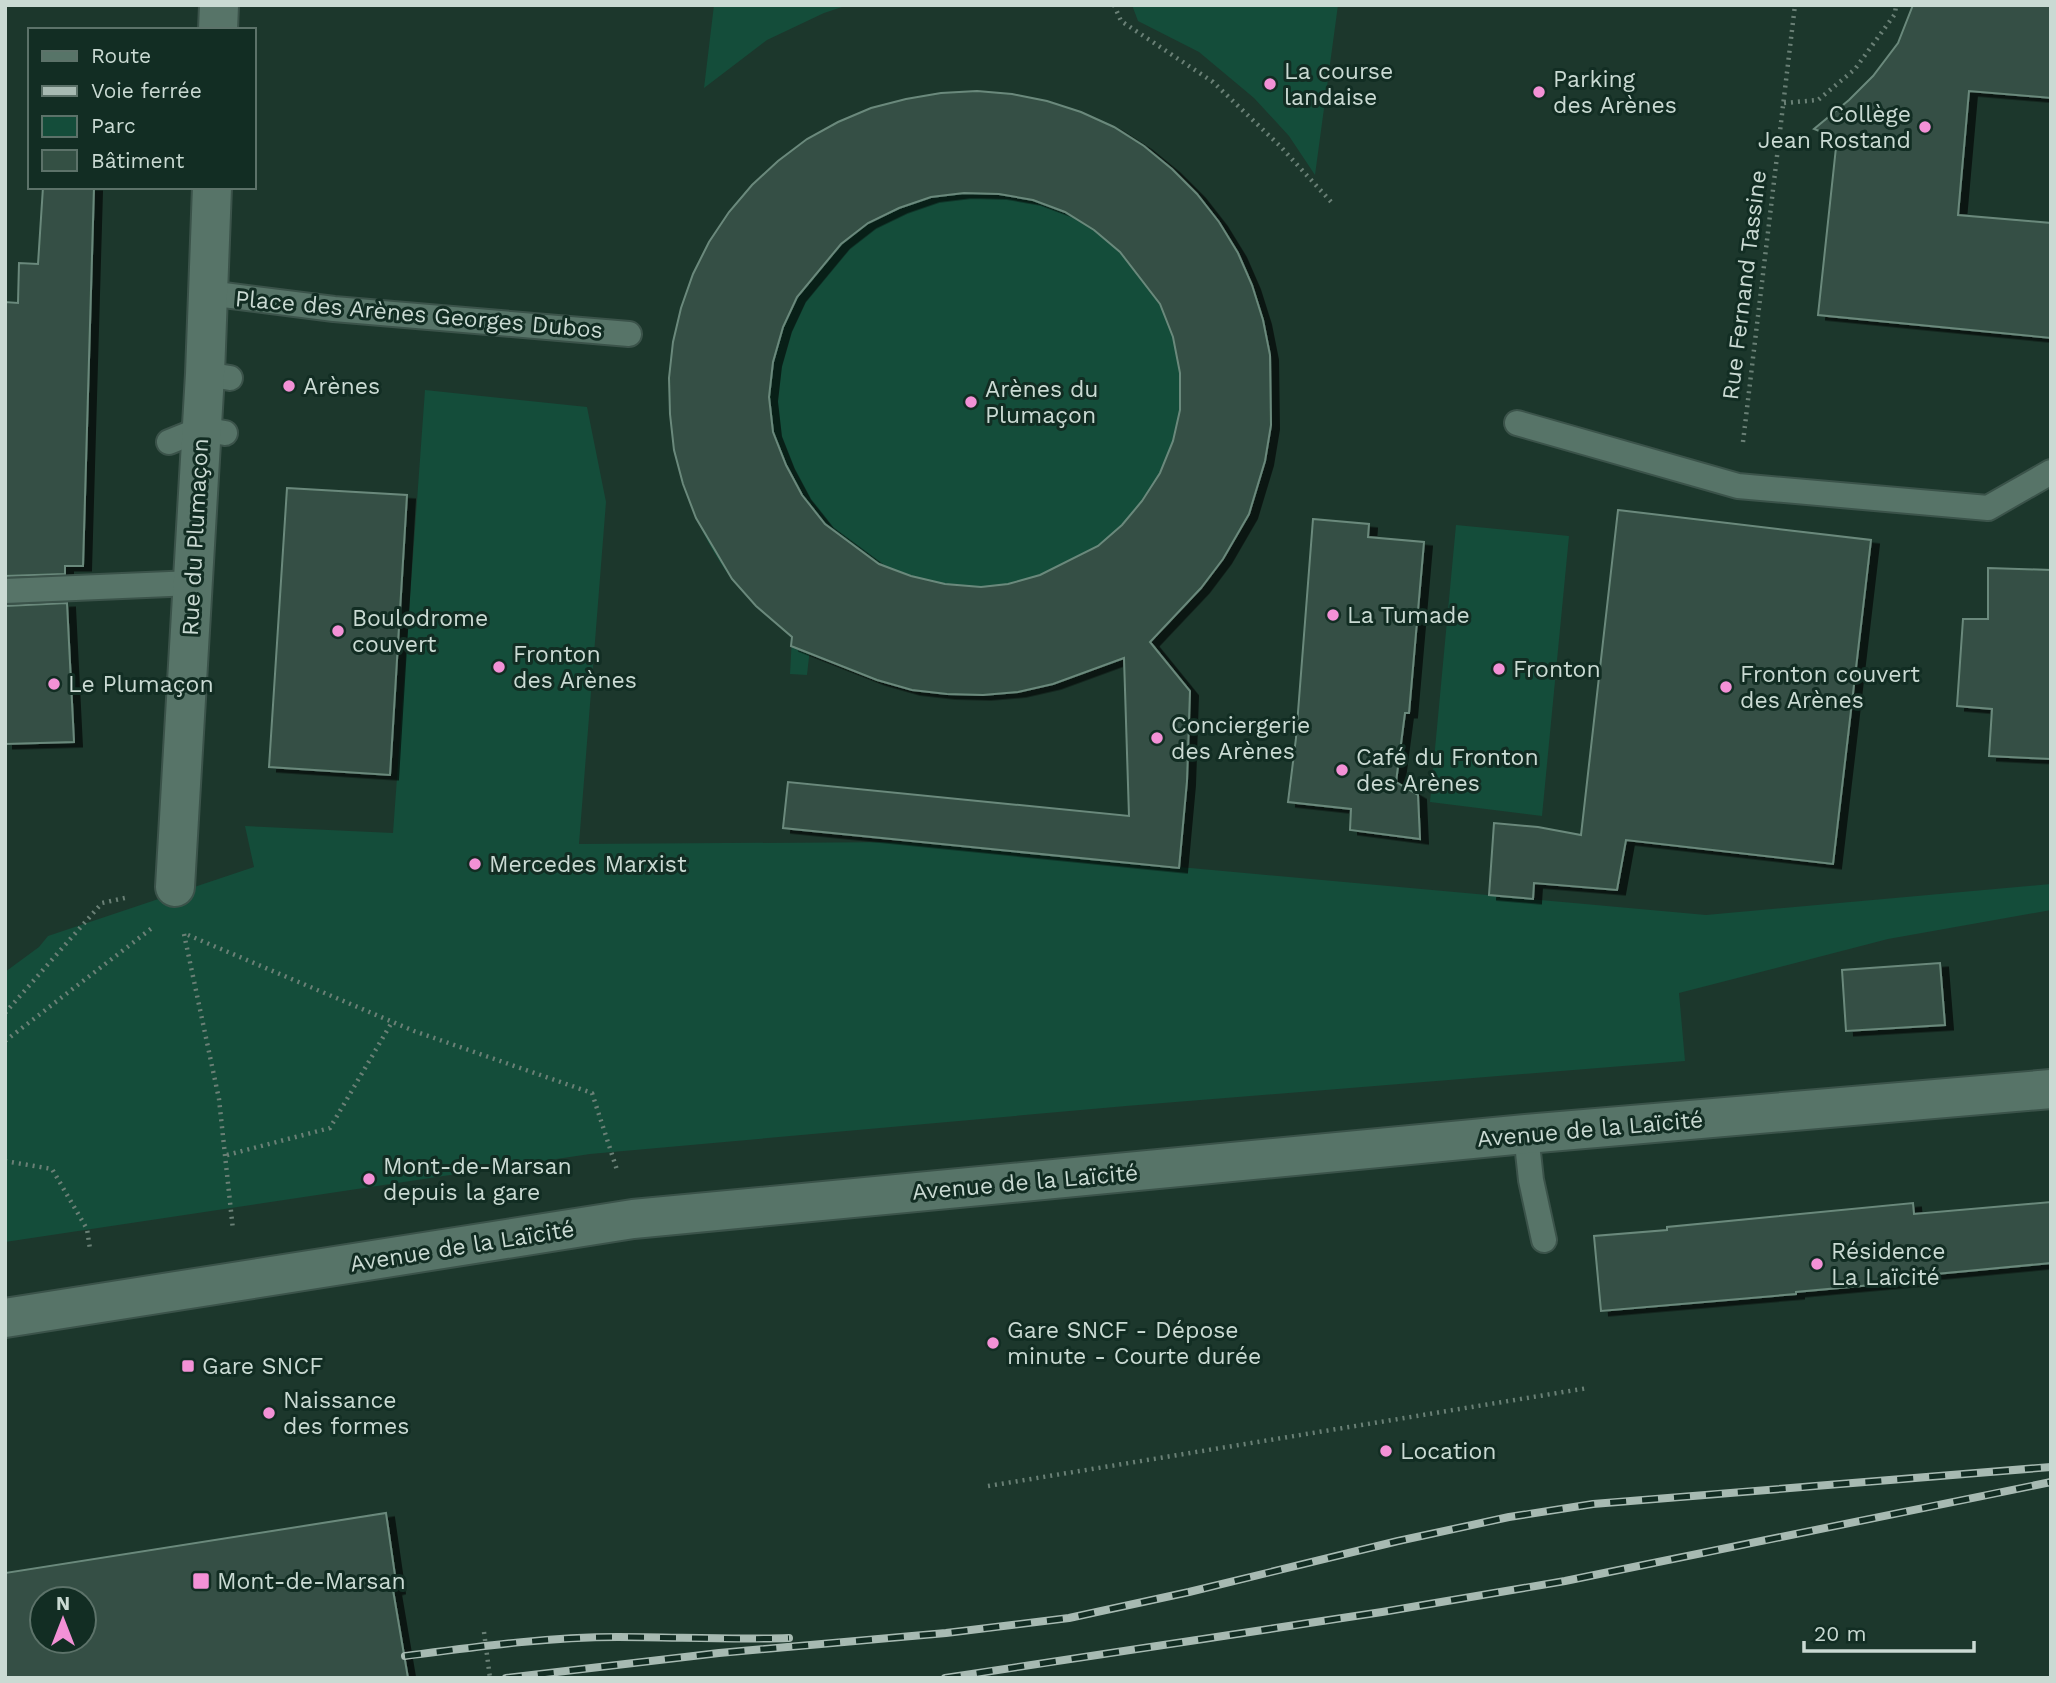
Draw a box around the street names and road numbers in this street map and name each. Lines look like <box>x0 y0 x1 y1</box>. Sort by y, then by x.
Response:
street label: Rue Fernand Tassine <box>1717 169 1772 402</box>
street label: Place des Arènes Georges Dubos <box>234 285 604 344</box>
street label: Rue du Plumaçon <box>177 437 214 637</box>
street label: Avenue de la Laïcité <box>1476 1106 1704 1153</box>
street label: Avenue de la Laïcité <box>911 1159 1139 1206</box>
street label: Avenue de la Laïcité <box>348 1215 576 1278</box>

